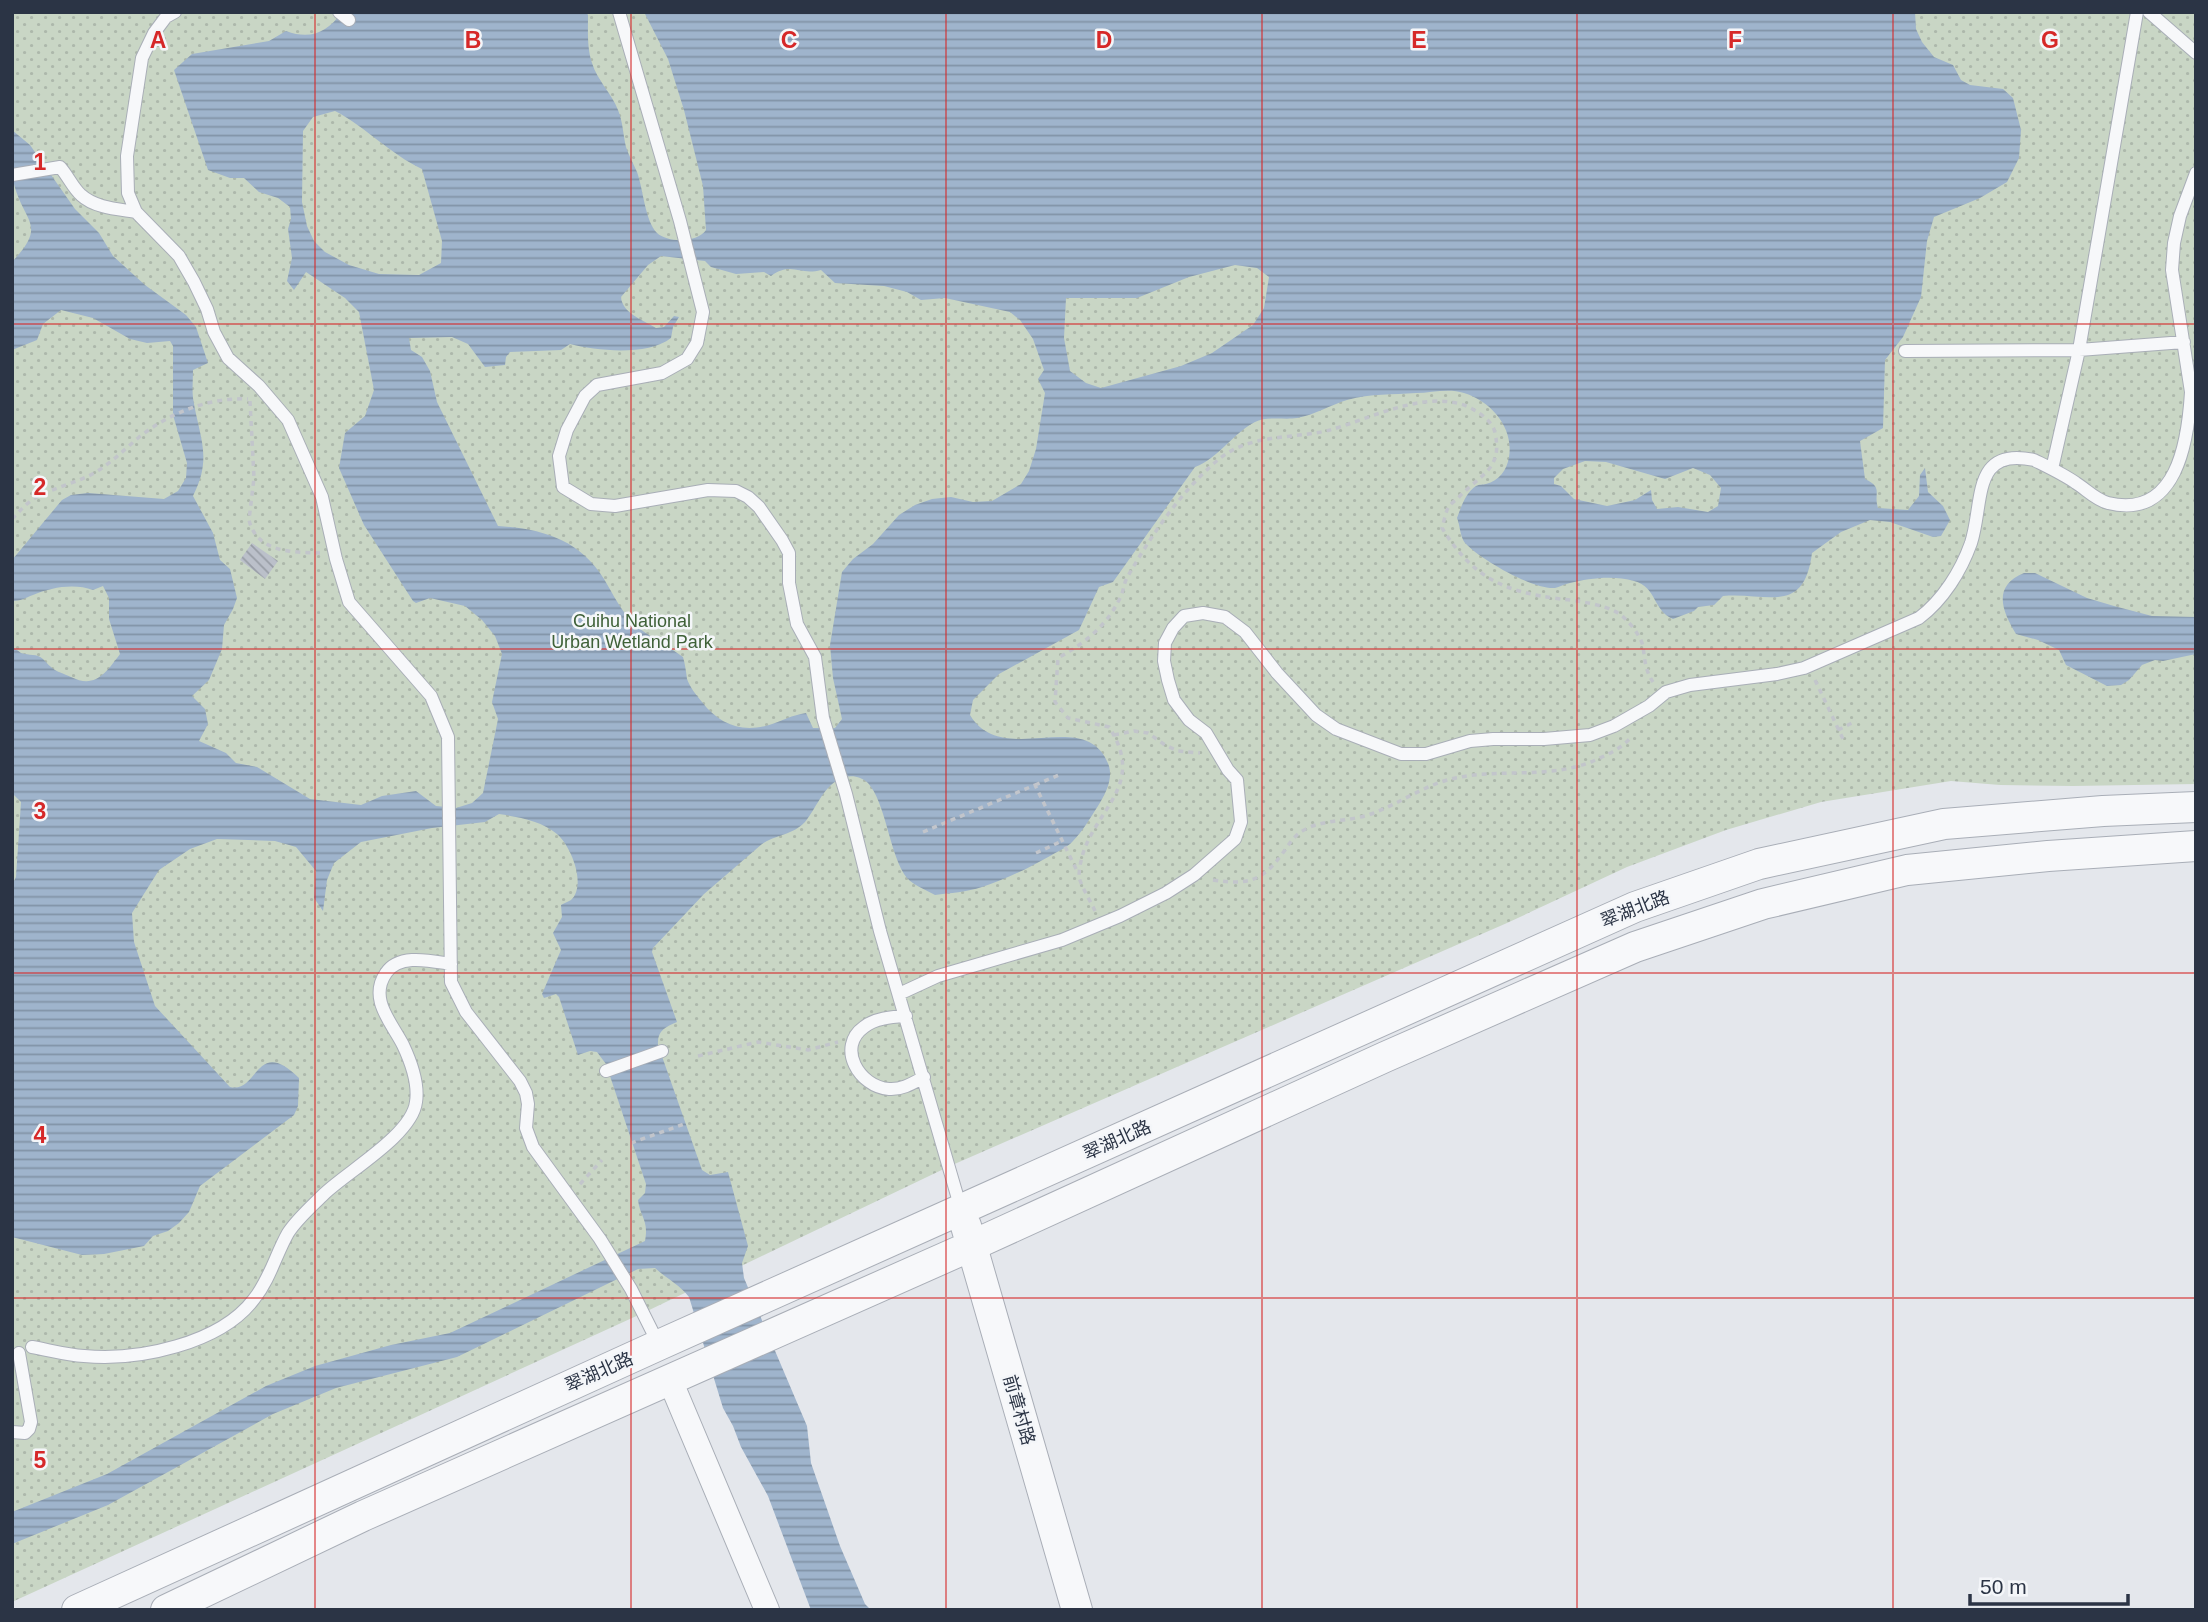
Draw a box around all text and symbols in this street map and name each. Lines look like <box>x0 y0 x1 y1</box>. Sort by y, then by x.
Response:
text: A <box>150 27 166 53</box>
text: B <box>465 27 481 53</box>
text: C <box>781 27 797 53</box>
text: D <box>1096 27 1112 53</box>
text: E <box>1411 27 1427 53</box>
text: F <box>1728 27 1742 53</box>
text: G <box>2041 27 2059 53</box>
text: 1 <box>34 149 47 175</box>
text: 2 <box>34 474 46 500</box>
park label: Cuihu National Urban Wetland Park <box>551 611 714 652</box>
text: 3 <box>34 798 46 824</box>
street label: 翠湖北路 <box>1598 887 1672 931</box>
street label: 翠湖北路 <box>1080 1116 1154 1164</box>
text: 4 <box>34 1122 47 1148</box>
street label: 翠湖北路 <box>562 1348 636 1396</box>
street label: 前章村路 <box>999 1373 1039 1447</box>
text: 5 <box>34 1447 47 1473</box>
scale bar <box>1970 1562 2128 1606</box>
text: 50 m <box>1980 1575 2027 1598</box>

